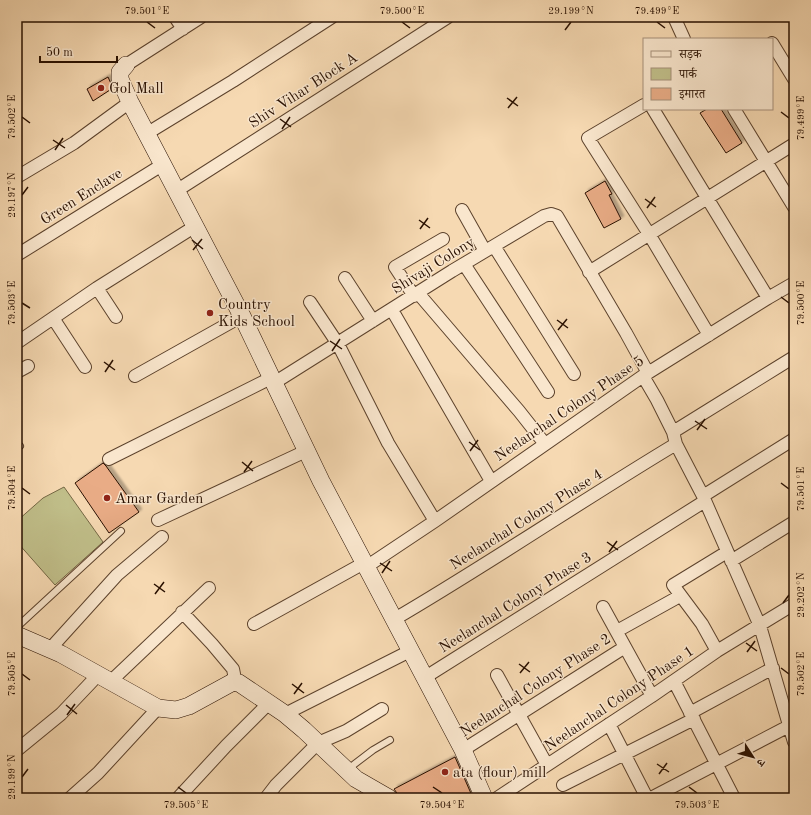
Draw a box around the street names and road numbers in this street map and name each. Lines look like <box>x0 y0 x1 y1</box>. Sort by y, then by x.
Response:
street label: Shiv Vihar Block A <box>247 50 361 132</box>
street label: Green Enclave <box>38 166 125 228</box>
street label: Shivaji Colony <box>390 235 478 298</box>
street label: Neelanchal Colony Phase 5 <box>492 354 647 465</box>
street label: Neelanchal Colony Phase 4 <box>448 467 606 573</box>
street label: Neelanchal Colony Phase 3 <box>437 550 595 656</box>
street label: Neelanchal Colony Phase 2 <box>458 632 614 741</box>
street label: Neelanchal Colony Phase 1 <box>542 644 697 755</box>

